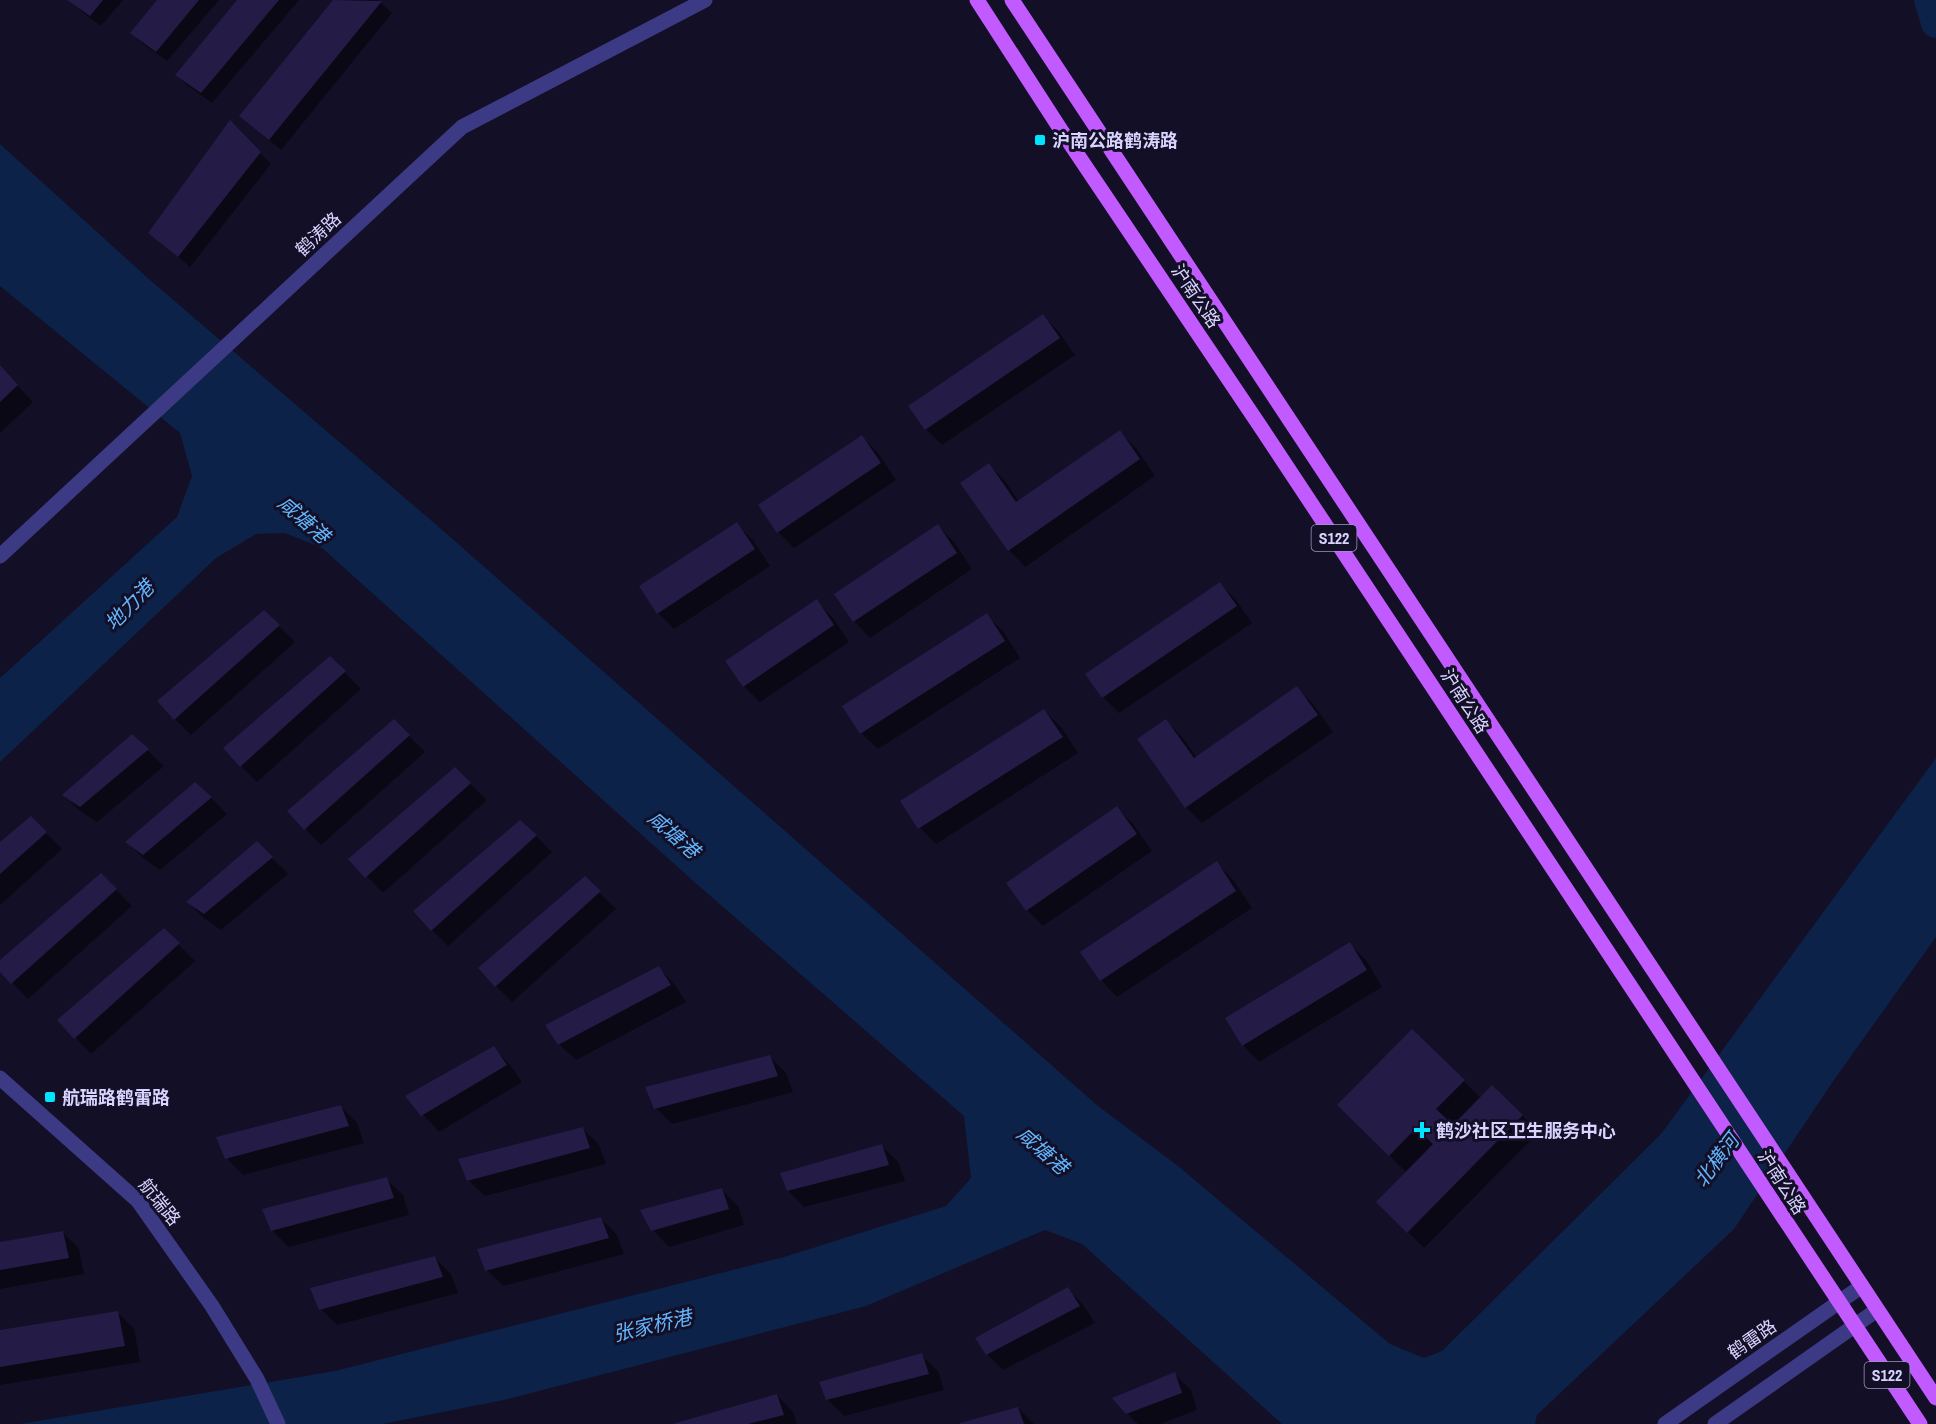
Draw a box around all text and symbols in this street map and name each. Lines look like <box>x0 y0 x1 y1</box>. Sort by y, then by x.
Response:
place label: 沪南公路鹤涛路 <box>1052 128 1178 153</box>
marker: 沪南公路鹤涛路 <box>1033 133 1047 147</box>
street label: 鹤涛路 <box>290 206 346 262</box>
street label: 沪南公路 <box>1166 259 1226 333</box>
water label: 咸塘港 <box>273 489 338 551</box>
road number: S122 <box>1312 525 1356 551</box>
water label: 地力港 <box>98 572 162 636</box>
street label: 沪南公路 <box>1435 664 1495 738</box>
water label: 咸塘港 <box>643 804 708 866</box>
place label: 航瑞路鹤雷路 <box>62 1085 170 1110</box>
marker: 航瑞路鹤雷路 <box>43 1090 57 1104</box>
place label: 鹤沙社区卫生服务中心 <box>1436 1118 1616 1143</box>
water label: 咸塘港 <box>1012 1120 1077 1182</box>
marker: 鹤沙社区卫生服务中心 <box>1413 1121 1431 1139</box>
water label: 北横河 <box>1687 1125 1747 1192</box>
street label: 沪南公路 <box>1752 1145 1812 1219</box>
street label: 航瑞路 <box>133 1173 187 1231</box>
water label: 张家桥港 <box>610 1302 697 1347</box>
street label: 鹤雷路 <box>1723 1313 1781 1365</box>
road number: S122 <box>1864 1362 1910 1388</box>

